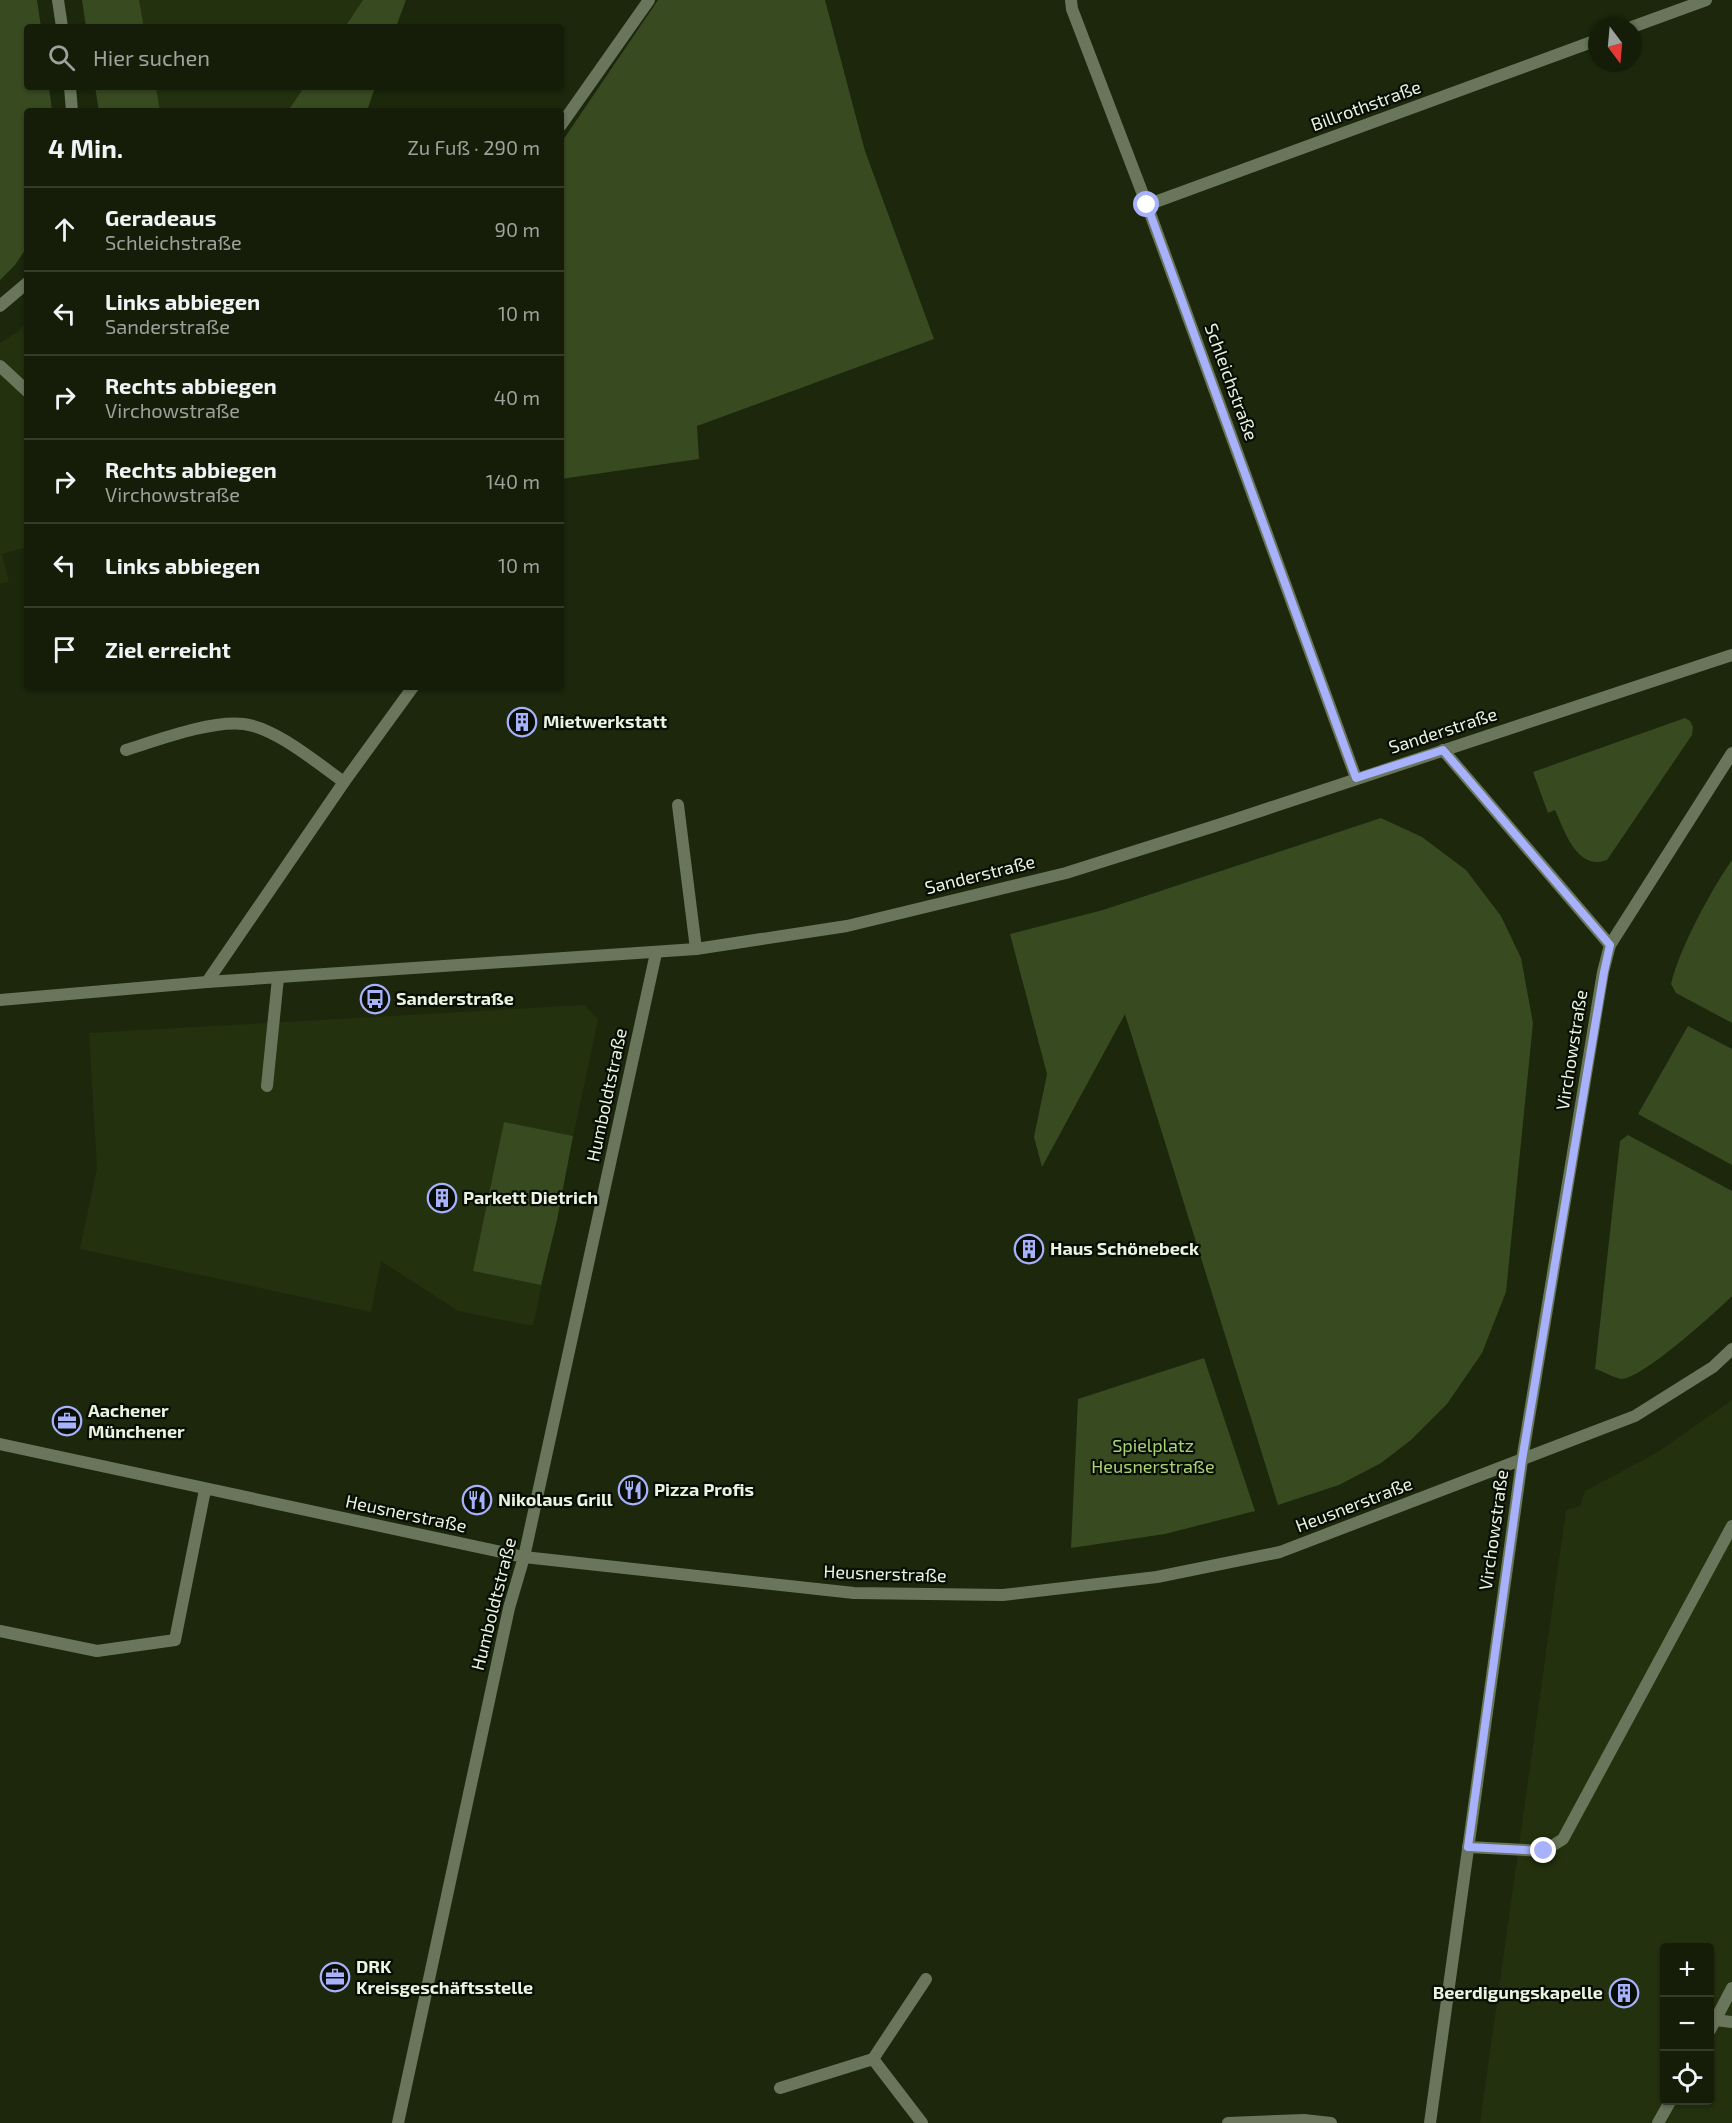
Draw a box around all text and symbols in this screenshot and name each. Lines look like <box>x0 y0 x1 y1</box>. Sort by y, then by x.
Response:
north arrow <box>1588 18 1642 72</box>
search box <box>24 24 564 90</box>
icon: search <box>45 41 78 74</box>
text: Hier suchen <box>93 44 210 70</box>
street label: Billrothstraße <box>1308 75 1424 135</box>
text: 4 Min. <box>48 132 123 163</box>
text: Zu Fuß · 290 m <box>407 135 540 159</box>
route start <box>1133 191 1159 217</box>
text: Geradeaus <box>105 204 216 230</box>
icon: ahead <box>48 213 81 246</box>
text: 90 m <box>495 217 540 241</box>
text: Schleichstraße <box>105 230 242 254</box>
text: Links abbiegen <box>105 288 260 314</box>
icon: left <box>48 297 81 330</box>
text: 10 m <box>498 301 540 325</box>
text: Sanderstraße <box>105 314 230 338</box>
street label: Schleichstraße <box>1201 320 1263 443</box>
text: Rechts abbiegen <box>105 372 277 398</box>
icon: right <box>48 381 81 414</box>
text: 40 m <box>494 385 540 409</box>
text: Virchowstraße <box>105 398 240 422</box>
text: Rechts abbiegen <box>105 456 277 482</box>
icon: right <box>48 465 81 498</box>
text: 140 m <box>486 469 540 493</box>
text: Virchowstraße <box>105 482 240 506</box>
icon: left <box>48 549 81 582</box>
text: Links abbiegen <box>105 552 260 578</box>
text: 10 m <box>498 553 540 577</box>
icon: arrive <box>48 633 81 666</box>
text: Ziel erreicht <box>105 636 231 662</box>
street label: Sanderstraße <box>1386 702 1500 758</box>
building icon: Mietwerkstatt <box>506 706 538 738</box>
place label: Mietwerkstatt <box>543 710 668 732</box>
street label: Sanderstraße <box>922 850 1037 898</box>
bus stop icon: Sanderstraße <box>359 983 391 1015</box>
place label: Sanderstraße <box>396 987 514 1009</box>
street label: Virchowstraße <box>1551 988 1591 1112</box>
street label: Humboldtstraße <box>581 1026 631 1164</box>
building icon: Parkett Dietrich <box>426 1182 458 1214</box>
place label: Parkett Dietrich <box>463 1186 598 1208</box>
building icon: Haus Schönebeck <box>1013 1233 1045 1265</box>
place label: Haus Schönebeck <box>1050 1237 1199 1259</box>
place label: Aachener Münchener <box>88 1399 185 1442</box>
office icon: Aachener Münchener <box>51 1405 83 1437</box>
park label: Spielplatz Heusnerstraße <box>1091 1434 1215 1477</box>
street label: Virchowstraße <box>1474 1468 1512 1592</box>
street label: Heusnerstraße <box>1292 1472 1415 1536</box>
restaurant icon: Pizza Profis <box>617 1474 649 1506</box>
place label: Pizza Profis <box>654 1478 754 1500</box>
restaurant icon: Nikolaus Grill <box>461 1484 493 1516</box>
place label: Nikolaus Grill <box>498 1488 613 1510</box>
street label: Heusnerstraße <box>344 1489 469 1537</box>
street label: Humboldtstraße <box>466 1535 520 1672</box>
street label: Heusnerstraße <box>823 1560 947 1586</box>
route end <box>1530 1837 1556 1863</box>
map controls <box>1660 1943 1714 2105</box>
button: + <box>1660 1943 1714 1997</box>
place label: DRK Kreisgeschäftsstelle <box>356 1955 533 1998</box>
office icon: DRK Kreisgeschäftsstelle <box>319 1961 351 1993</box>
building icon: Beerdigungskapelle <box>1608 1977 1640 2009</box>
place label: Beerdigungskapelle <box>1433 1981 1603 2003</box>
button: − <box>1660 1997 1714 2051</box>
button: locate <box>1660 2051 1714 2105</box>

